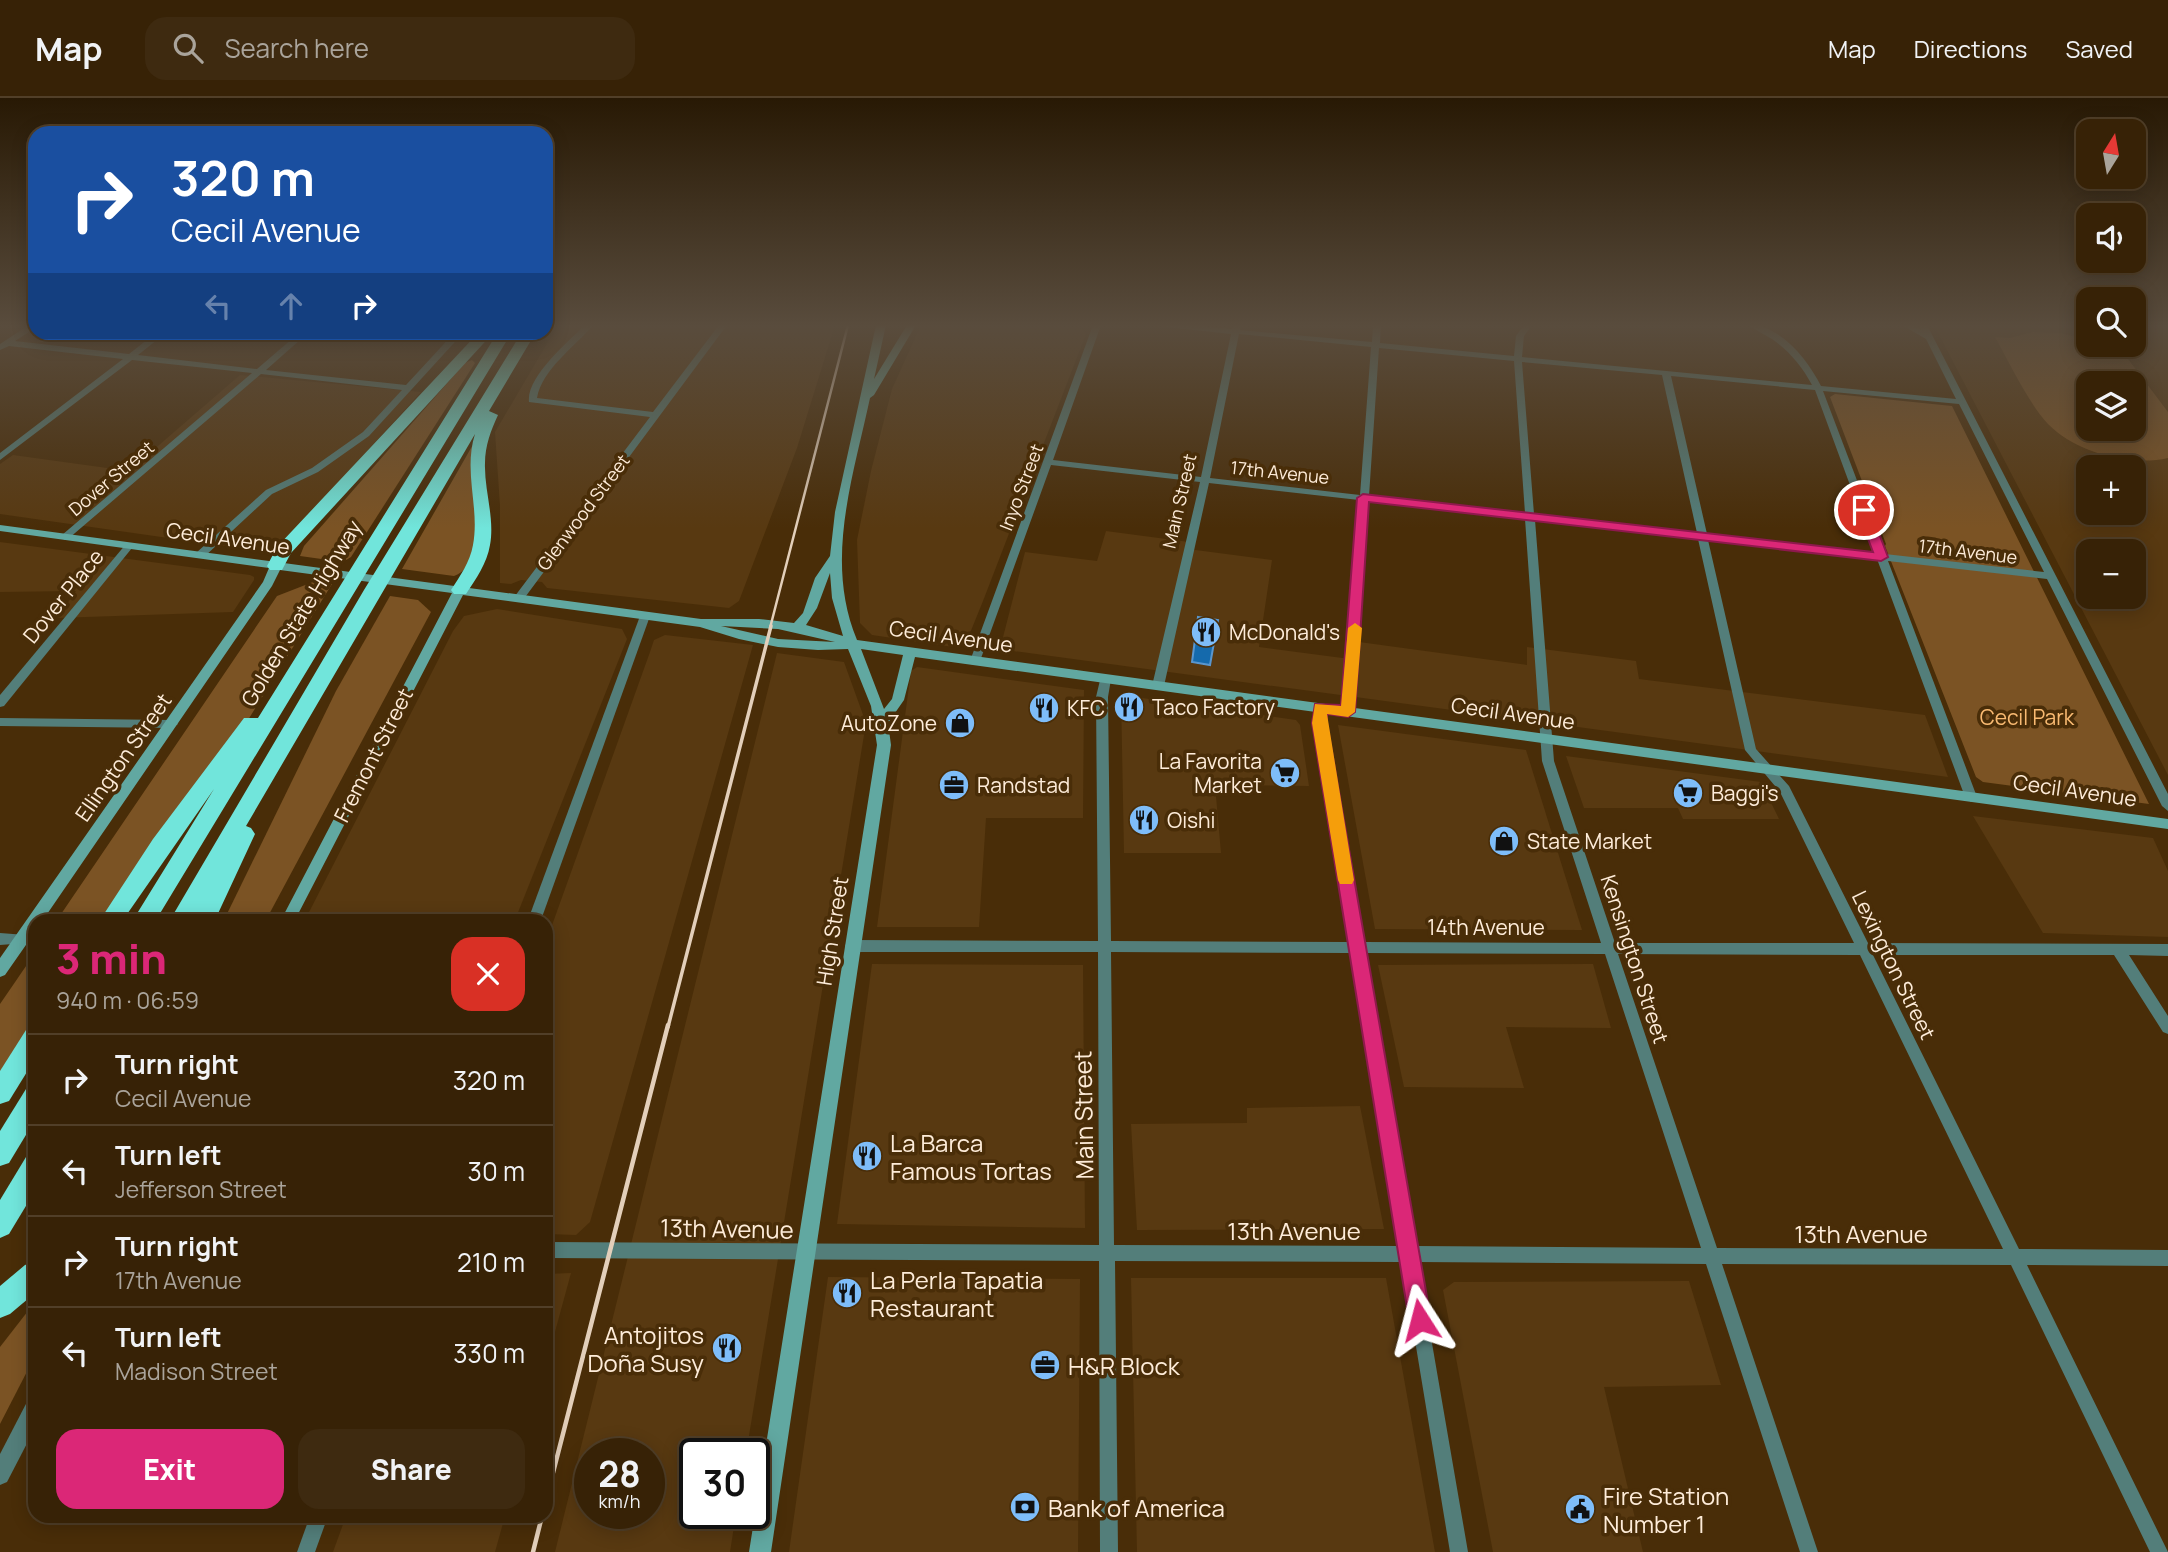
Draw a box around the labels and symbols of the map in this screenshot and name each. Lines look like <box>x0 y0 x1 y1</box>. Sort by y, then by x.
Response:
north arrow <box>2076 119 2146 189</box>
street label: Dover Street <box>63 435 159 521</box>
street label: Inyo Street <box>994 440 1048 534</box>
street label: Glenwood Street <box>531 449 635 575</box>
street label: Main Street <box>1156 451 1202 551</box>
street label: 17th Avenue <box>1229 455 1331 489</box>
pin <box>1834 480 1894 540</box>
street label: Cecil Avenue <box>164 515 292 561</box>
street label: Golden State Highway <box>234 515 368 711</box>
street label: 17th Avenue <box>1917 533 2019 569</box>
street label: Dover Place <box>16 543 110 649</box>
street label: Cecil Avenue <box>887 613 1015 659</box>
restaurant icon: McDonald's <box>1189 615 1223 649</box>
place label: McDonald's <box>1229 618 1340 646</box>
street label: Fremont Street <box>327 683 419 827</box>
street label: Ellington Street <box>68 687 178 827</box>
restaurant icon: Taco Factory <box>1112 690 1146 724</box>
street label: Cecil Avenue <box>1449 690 1577 736</box>
restaurant icon: KFC <box>1027 691 1061 725</box>
place label: Taco Factory <box>1152 693 1275 721</box>
place label: KFC <box>1067 694 1105 722</box>
park label: Cecil Park <box>1980 703 2075 731</box>
shop icon: AutoZone <box>943 706 977 740</box>
place label: AutoZone <box>841 709 937 737</box>
place label: La Favorita Market <box>1159 747 1262 799</box>
supermarket icon: La Favorita Market <box>1268 756 1302 790</box>
street label: Cecil Avenue <box>2011 767 2139 813</box>
office icon: Randstad <box>937 768 971 802</box>
place label: Randstad <box>977 771 1070 799</box>
supermarket icon: Baggi's <box>1671 776 1705 810</box>
place label: Baggi's <box>1711 779 1779 807</box>
restaurant icon: Oishi <box>1127 803 1161 837</box>
place label: Oishi <box>1167 806 1216 834</box>
shop icon: State Market <box>1487 824 1521 858</box>
place label: State Market <box>1527 827 1652 855</box>
street label: Kensington Street <box>1595 871 1675 1047</box>
street label: High Street <box>810 874 854 988</box>
street label: Lexington Street <box>1846 886 1942 1044</box>
street label: 14th Avenue <box>1427 913 1545 941</box>
street label: Main Street <box>1065 1050 1101 1180</box>
place label: La Barca Famous Tortas <box>890 1126 1052 1187</box>
restaurant icon: La Barca Famous Tortas <box>850 1139 884 1173</box>
street label: 13th Avenue <box>660 1210 794 1246</box>
street label: 13th Avenue <box>1227 1214 1361 1247</box>
street label: 13th Avenue <box>1794 1217 1928 1250</box>
place label: La Perla Tapatia Restaurant <box>870 1263 1043 1324</box>
restaurant icon: La Perla Tapatia Restaurant <box>830 1276 864 1310</box>
position arrow <box>1383 1283 1457 1357</box>
place label: Antojitos Doña Susy <box>587 1318 704 1379</box>
restaurant icon: Antojitos Doña Susy <box>710 1331 744 1365</box>
office icon: H&R Block <box>1028 1348 1062 1382</box>
place label: H&R Block <box>1068 1349 1181 1382</box>
speed limit sign: 30 <box>679 1438 770 1529</box>
place label: Fire Station Number 1 <box>1603 1479 1729 1540</box>
bank icon: Bank of America <box>1008 1490 1042 1524</box>
place label: Bank of America <box>1048 1491 1225 1524</box>
public building icon: Fire Station Number 1 <box>1563 1492 1597 1526</box>

